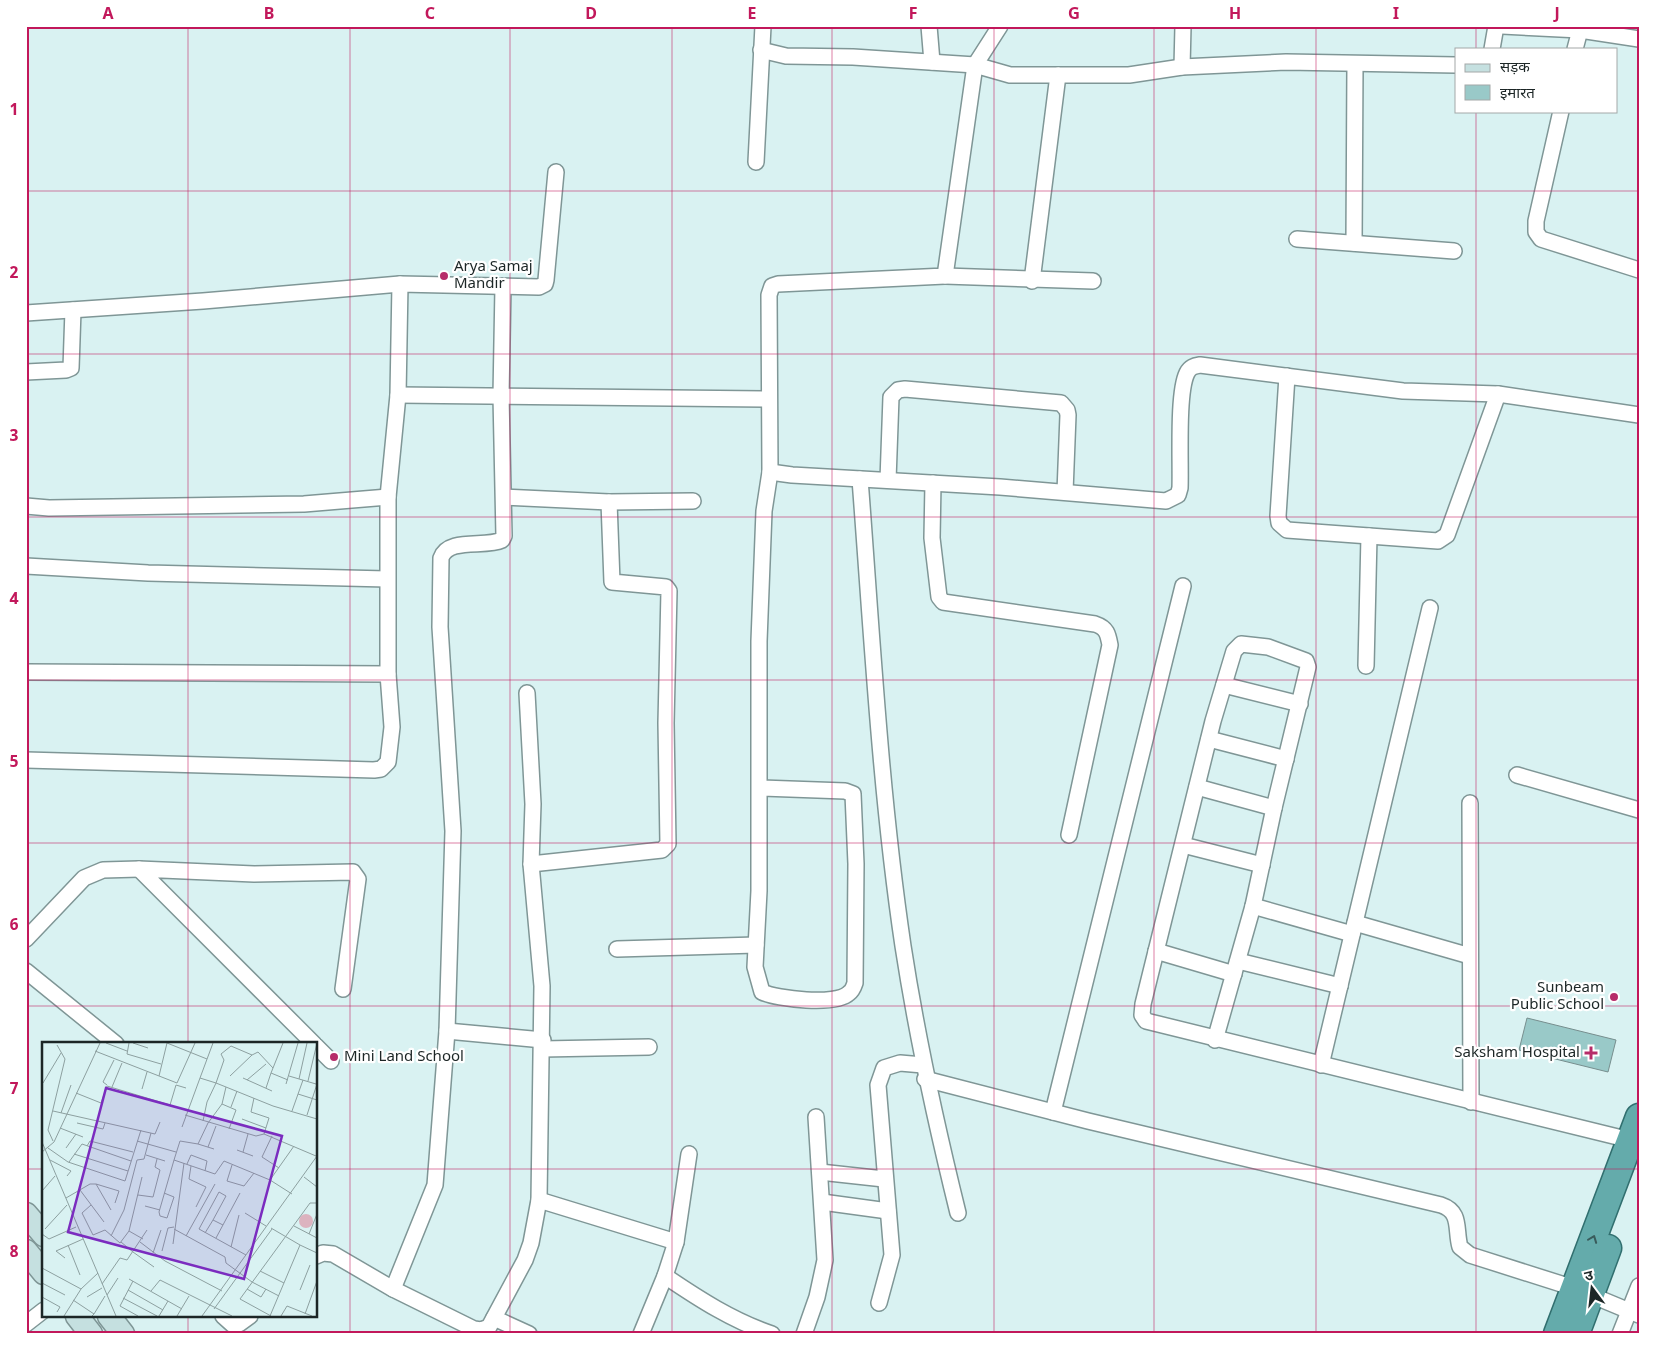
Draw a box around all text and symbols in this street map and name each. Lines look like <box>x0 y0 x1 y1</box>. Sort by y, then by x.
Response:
text: A <box>102 5 114 26</box>
text: B <box>264 5 274 26</box>
text: C <box>425 5 435 26</box>
text: D <box>585 5 597 26</box>
text: E <box>748 5 756 26</box>
text: F <box>909 5 917 26</box>
text: G <box>1068 5 1080 26</box>
text: H <box>1229 5 1241 26</box>
text: I <box>1393 5 1399 26</box>
text: J <box>1552 5 1560 26</box>
legend <box>1455 48 1618 112</box>
text: सड़क <box>1500 59 1530 78</box>
text: इमारत <box>1500 85 1535 104</box>
text: 1 <box>9 101 19 122</box>
place label: Arya Samaj Mandir <box>454 258 533 294</box>
text: 2 <box>9 264 19 285</box>
marker: Arya Samaj Mandir <box>438 270 450 282</box>
text: 3 <box>9 427 19 448</box>
text: 4 <box>9 590 19 611</box>
text: 5 <box>9 753 19 774</box>
text: 6 <box>9 916 19 937</box>
place label: Sunbeam Public School <box>1511 979 1604 1015</box>
marker: Sunbeam Public School <box>1608 991 1620 1003</box>
inset map <box>42 1042 318 1318</box>
place label: Saksham Hospital <box>1454 1044 1580 1063</box>
marker: Saksham Hospital <box>1584 1046 1598 1060</box>
place label: Mini Land School <box>344 1048 464 1067</box>
marker: Mini Land School <box>328 1051 340 1063</box>
text: 7 <box>9 1080 19 1101</box>
one-way arrow <box>1586 1235 1597 1244</box>
text: 8 <box>9 1243 19 1264</box>
north arrow <box>1568 1262 1618 1312</box>
text: उ <box>1583 1266 1596 1287</box>

